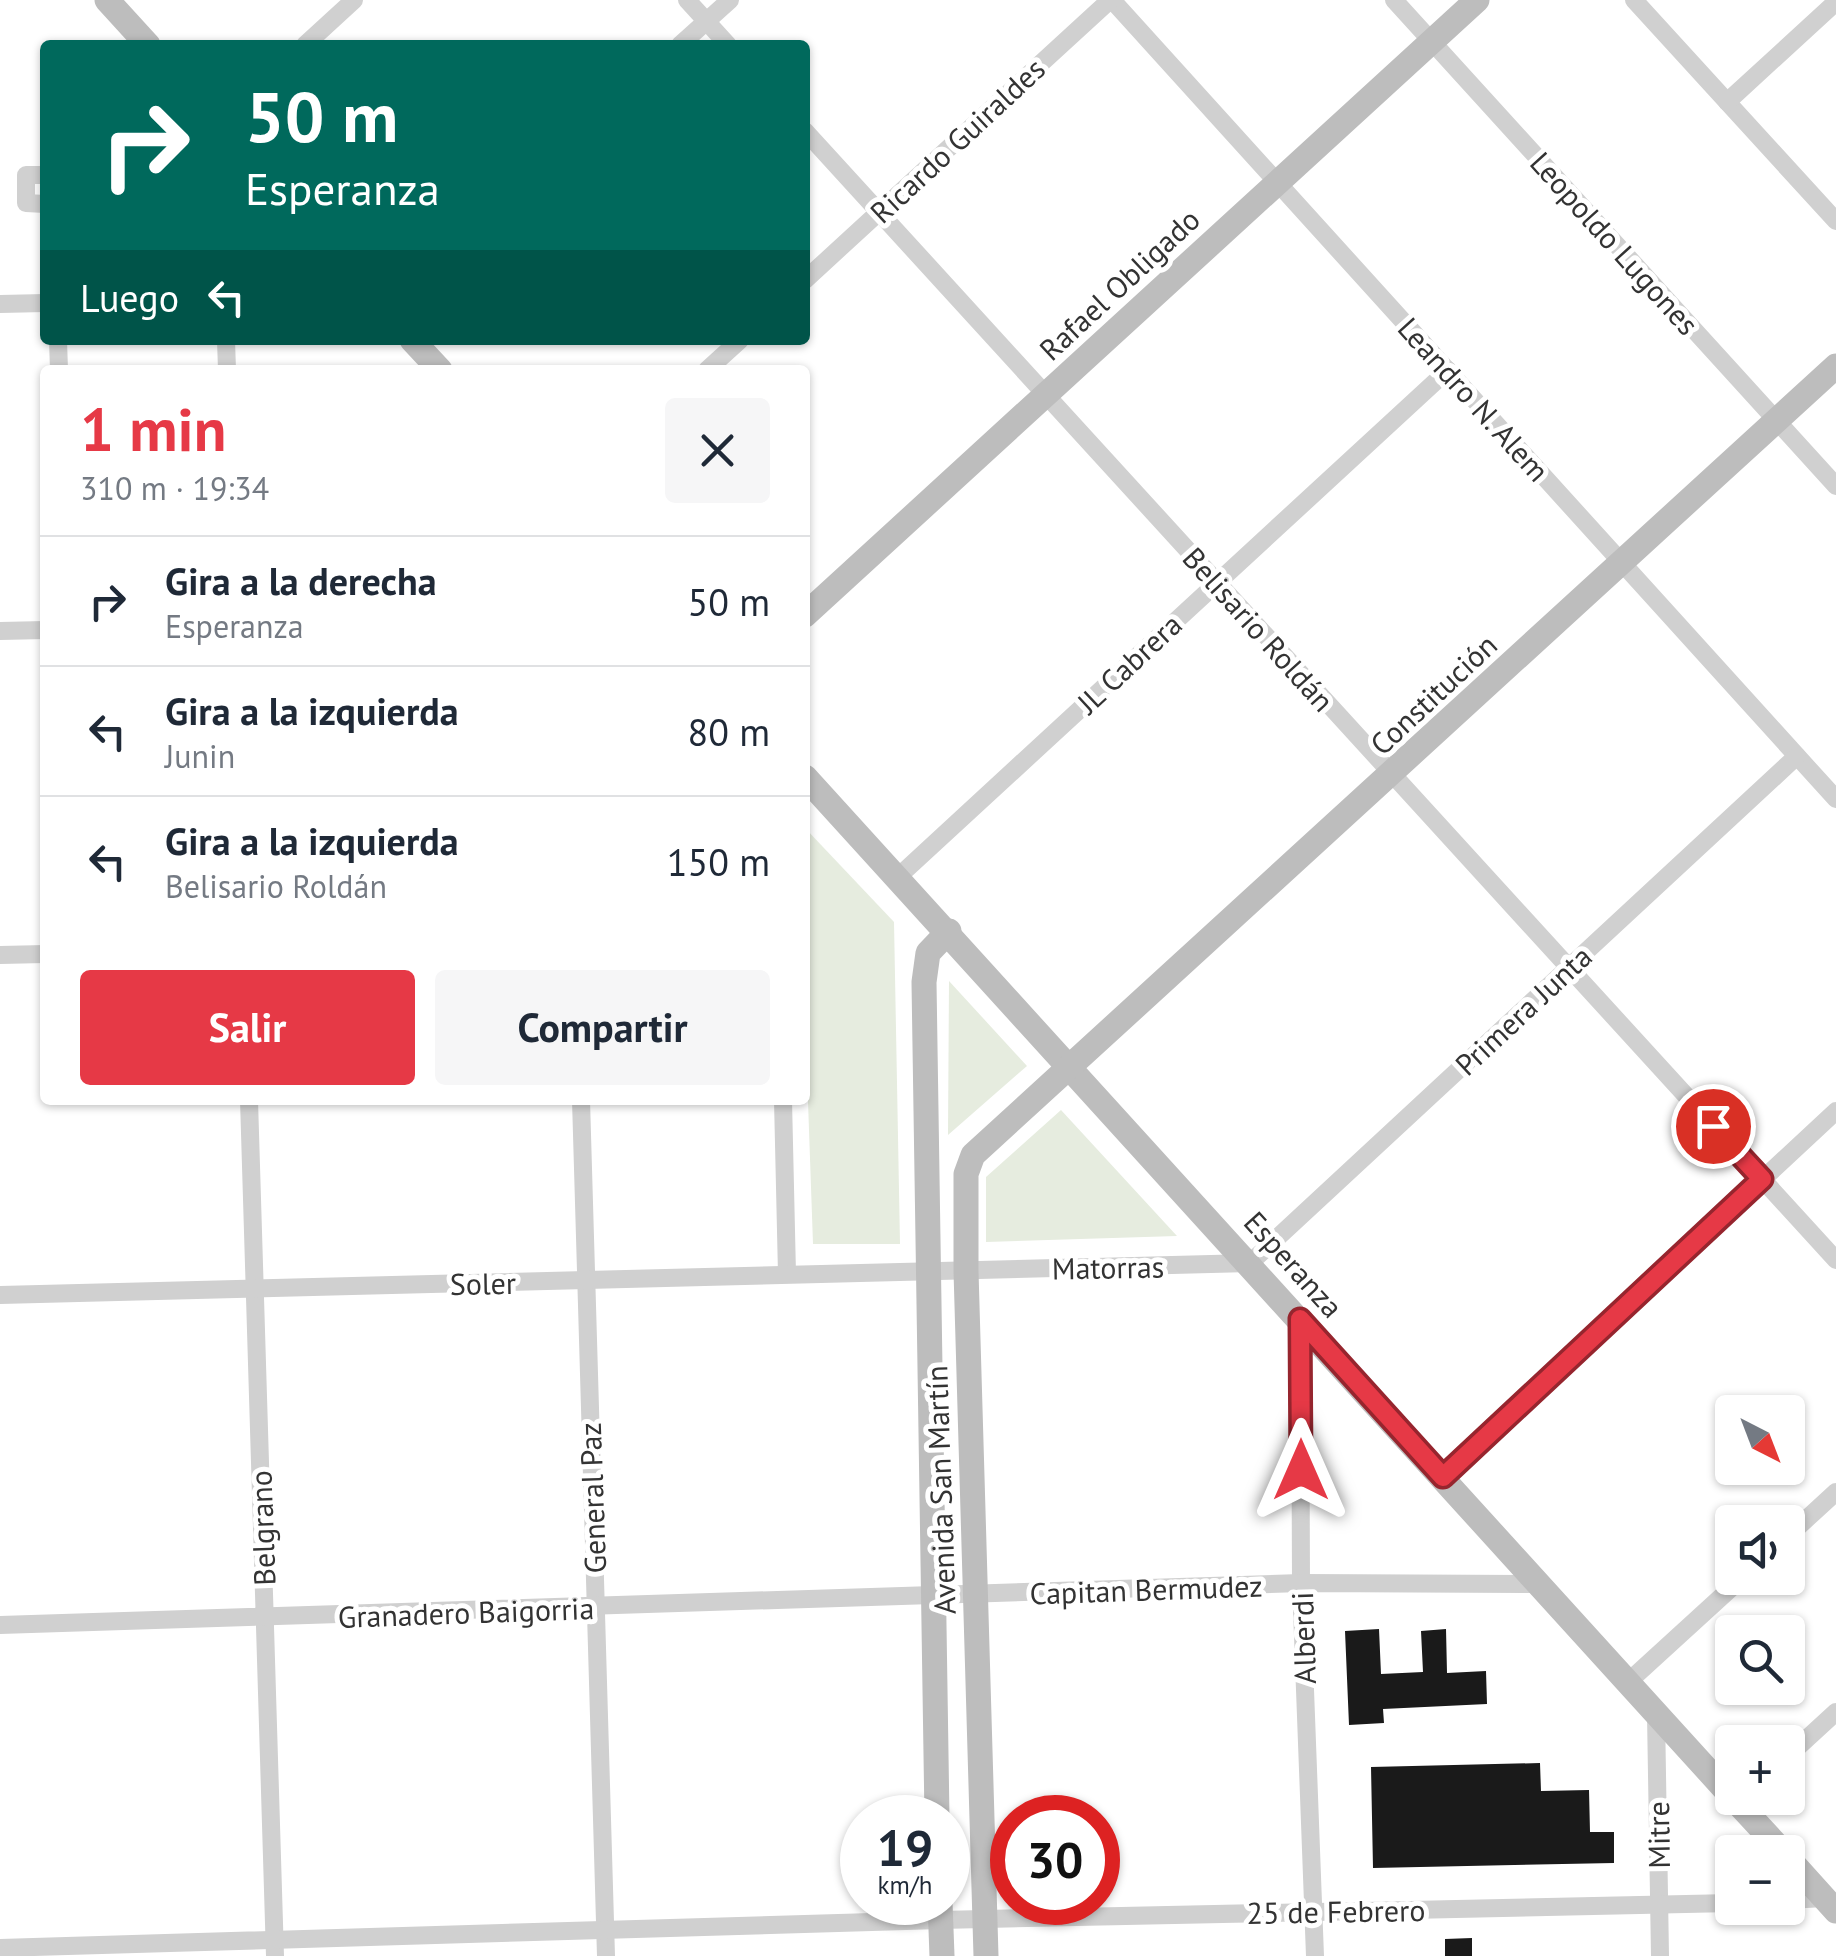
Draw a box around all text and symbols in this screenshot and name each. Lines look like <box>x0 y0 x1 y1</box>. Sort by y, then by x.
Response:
street label: Ricardo Guiraldes <box>861 49 1053 231</box>
text: 50 m <box>245 71 398 161</box>
icon: right <box>80 80 210 210</box>
street label: Leopoldo Lugones <box>1522 143 1708 343</box>
text: Esperanza <box>245 159 440 217</box>
street label: Rafael Obligado <box>1031 200 1207 368</box>
icon: left <box>199 270 254 325</box>
text: Luego <box>80 273 179 322</box>
street label: Leandro N. Alem <box>1390 309 1558 489</box>
text: 1 min <box>80 390 226 468</box>
button: close <box>665 398 770 503</box>
text: 310 m · 19:34 <box>80 467 269 509</box>
street label: Belisario Roldán <box>1175 539 1343 719</box>
text: Gira a la derecha <box>165 556 437 605</box>
icon: right <box>80 574 135 629</box>
text: 50 m <box>688 577 770 626</box>
text: Esperanza <box>165 605 304 647</box>
street label: JL Cabrera <box>1067 605 1190 723</box>
street label: Constitución <box>1361 625 1505 763</box>
text: Gira a la izquierda <box>165 686 459 735</box>
icon: left <box>80 704 135 759</box>
text: 80 m <box>688 707 770 756</box>
text: Junin <box>165 735 235 777</box>
text: Gira a la izquierda <box>165 816 459 865</box>
icon: left <box>80 834 135 889</box>
text: 150 m <box>667 837 770 886</box>
text: Belisario Roldán <box>165 865 387 907</box>
street label: Primera Junta <box>1446 937 1600 1083</box>
button: Salir <box>80 970 415 1085</box>
button: Compartir <box>435 970 770 1085</box>
pin <box>1671 1084 1756 1169</box>
icon: arrive <box>1686 1099 1741 1154</box>
street label: Esperanza <box>1236 1203 1352 1325</box>
street label: Matorras <box>1051 1247 1165 1287</box>
street label: Soler <box>450 1263 516 1303</box>
street label: Avenida San Martín <box>916 1365 964 1615</box>
north arrow <box>1715 1395 1805 1485</box>
map controls <box>1715 1395 1805 1925</box>
position arrow <box>1249 1418 1353 1522</box>
street label: General Paz <box>570 1422 614 1574</box>
street label: Belgrano <box>241 1470 283 1586</box>
button: sound <box>1715 1505 1805 1595</box>
street label: Capitan Bermudez <box>1029 1565 1263 1613</box>
street label: Granadero Baigorria <box>337 1588 595 1636</box>
street label: Alberdi <box>1282 1591 1324 1685</box>
button: search <box>1715 1615 1805 1705</box>
button: + <box>1715 1725 1805 1815</box>
speed limit sign: 30 <box>990 1795 1120 1925</box>
street label: Mitre <box>1638 1801 1678 1869</box>
text: 19 <box>877 1815 933 1880</box>
button: − <box>1715 1835 1805 1925</box>
text: km/h <box>878 1869 932 1901</box>
street label: 25 de Febrero <box>1246 1890 1426 1932</box>

